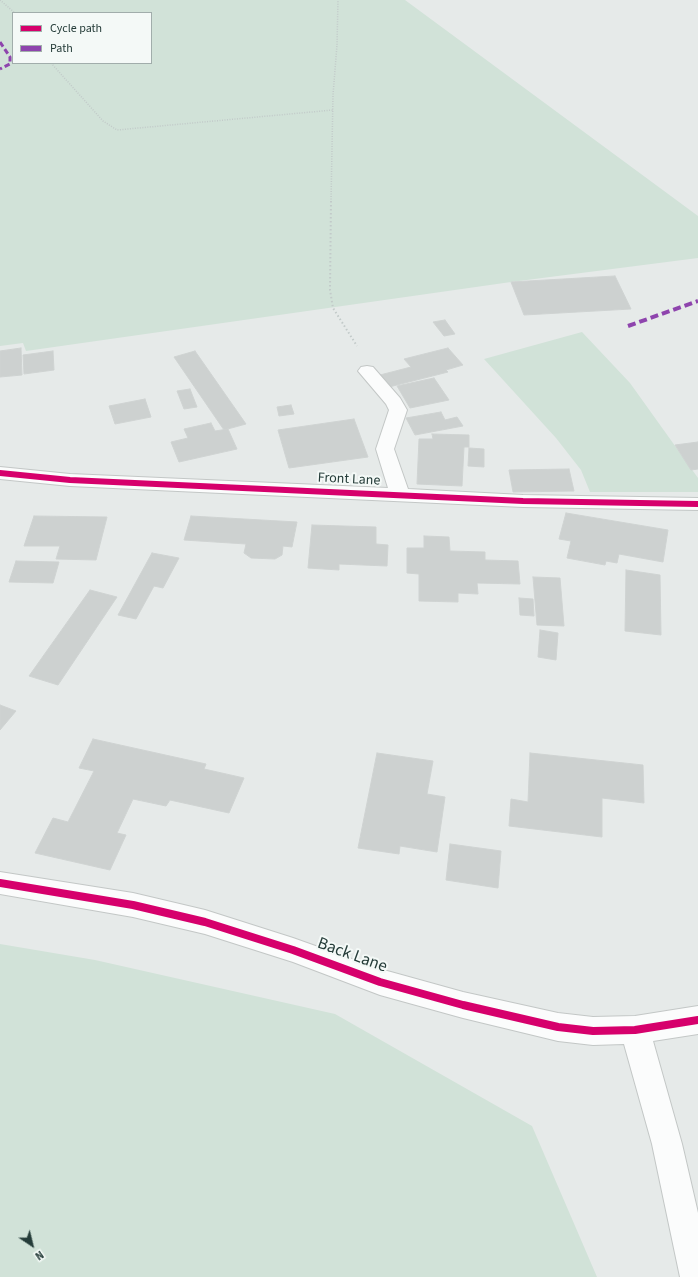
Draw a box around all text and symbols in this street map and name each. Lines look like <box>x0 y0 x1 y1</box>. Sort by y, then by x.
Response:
legend <box>12 12 152 64</box>
text: Cycle path <box>50 20 102 37</box>
text: Path <box>50 40 73 57</box>
street label: Front Lane <box>317 470 381 490</box>
street label: Back Lane <box>314 934 390 978</box>
north arrow <box>12 1225 52 1265</box>
text: N <box>32 1247 46 1263</box>

